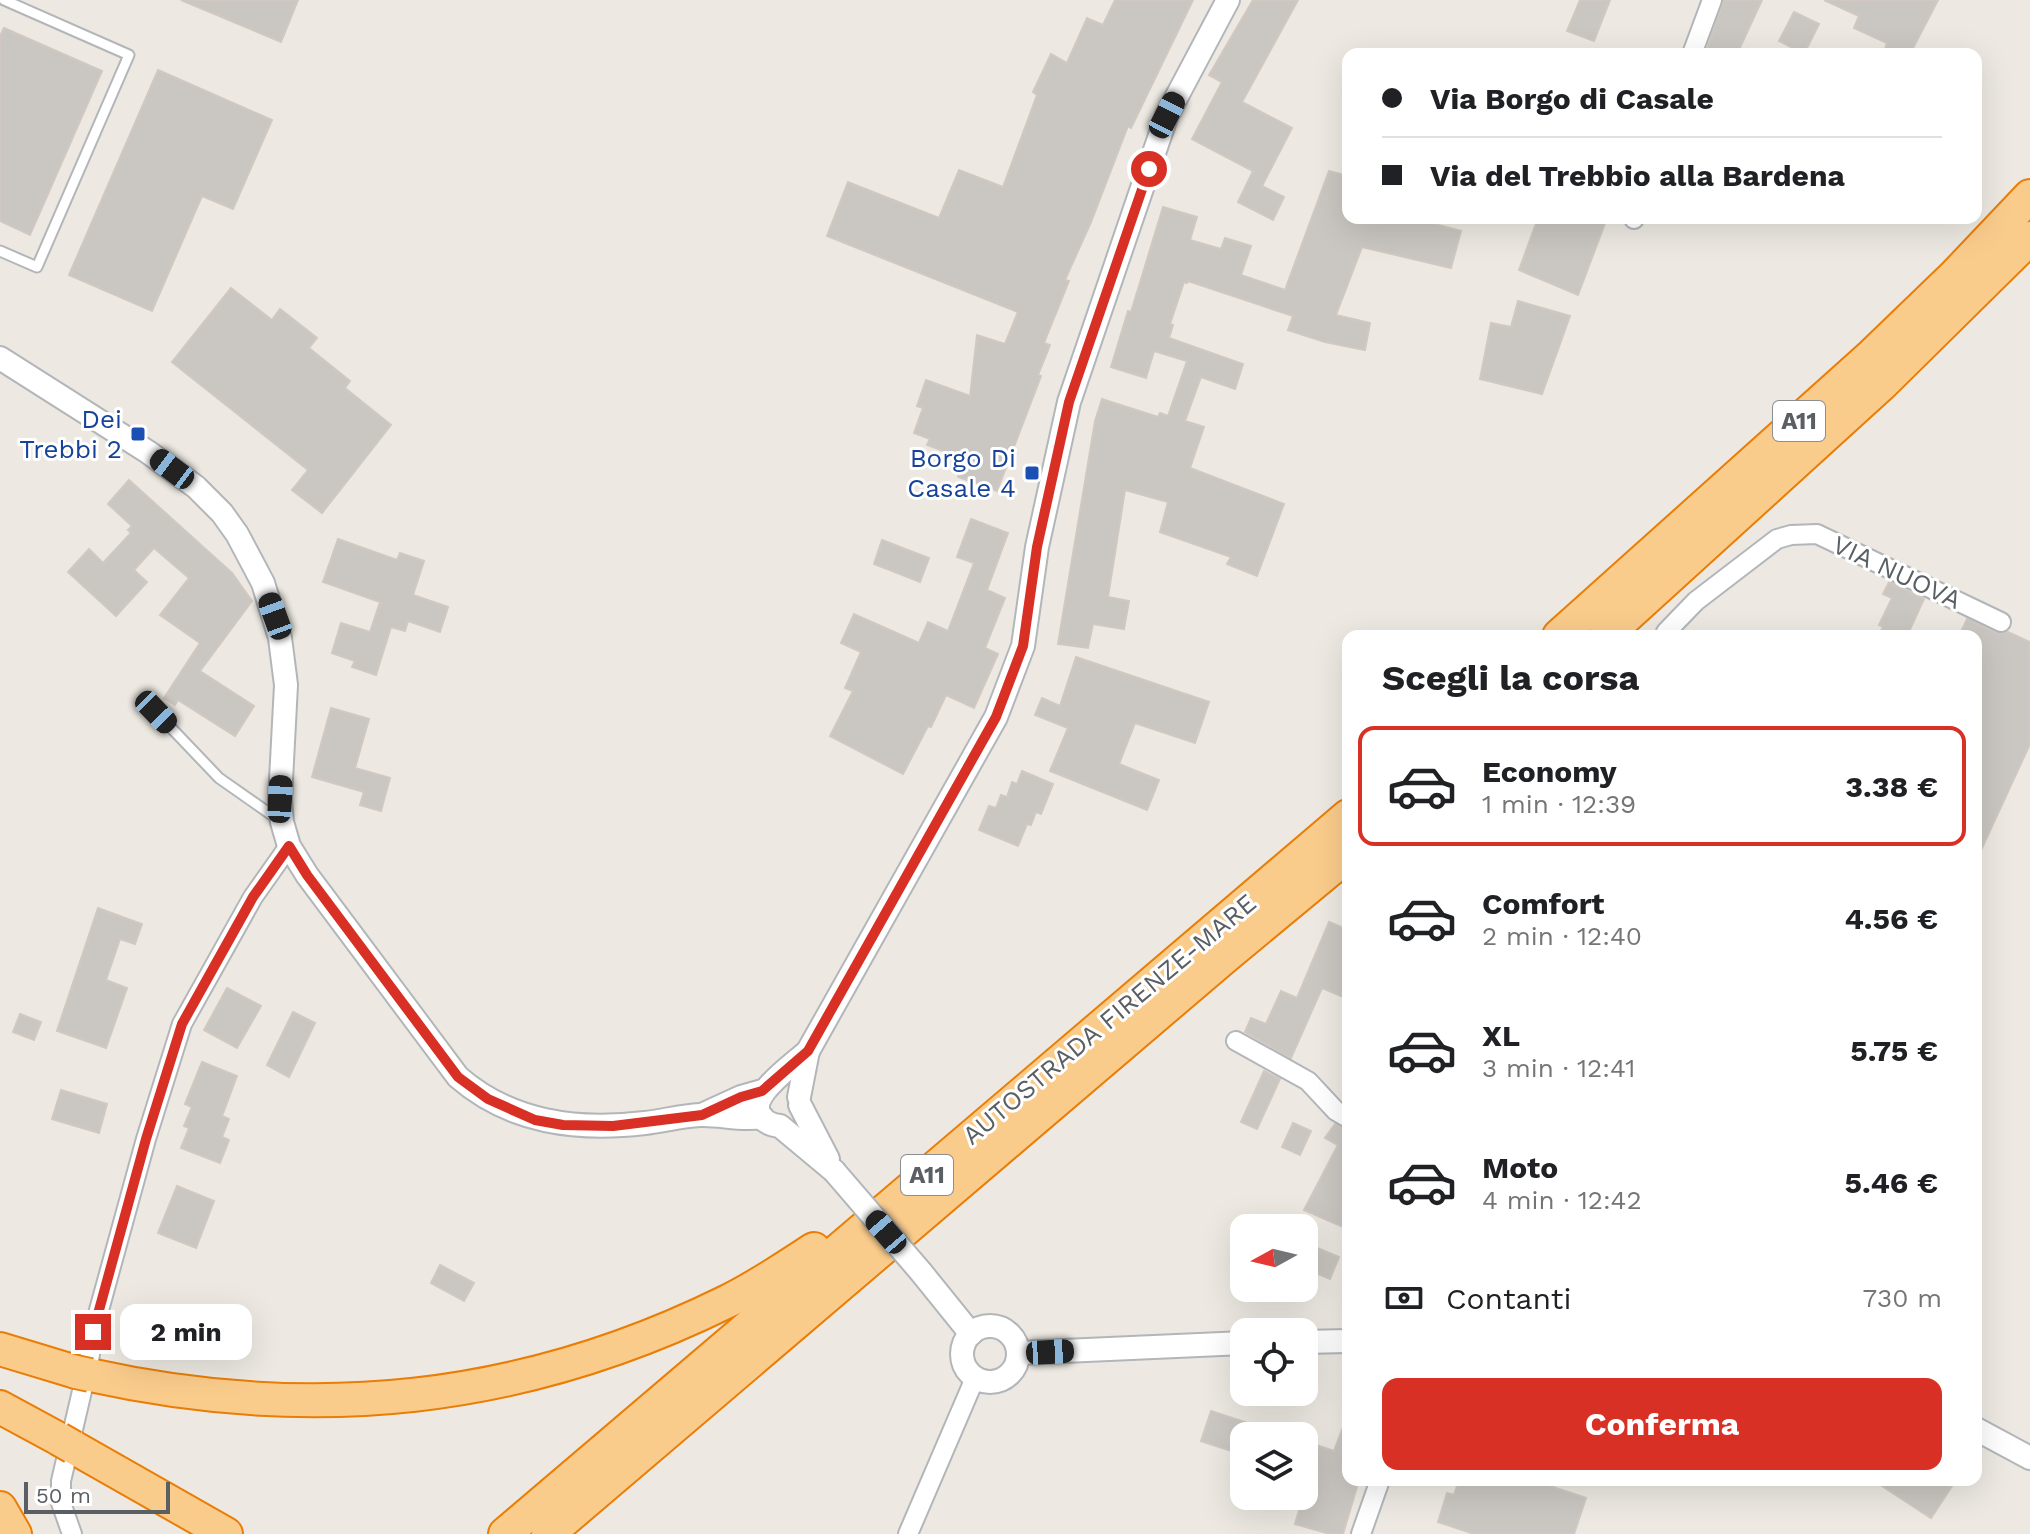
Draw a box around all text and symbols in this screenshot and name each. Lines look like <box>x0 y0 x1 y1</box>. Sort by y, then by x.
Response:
text: Via Borgo di Casale <box>1430 81 1714 116</box>
car <box>1145 88 1189 142</box>
route start <box>1131 151 1167 187</box>
text: Via del Trebbio alla Bardena <box>1430 158 1845 193</box>
road number: A11 <box>1773 401 1825 441</box>
place label: Dei Trebbi 2 <box>19 404 122 464</box>
marker: Dei Trebbi 2 <box>129 425 147 443</box>
place label: Borgo Di Casale 4 <box>907 443 1016 503</box>
car <box>146 445 198 493</box>
marker: Borgo Di Casale 4 <box>1023 464 1041 482</box>
street label: VIA NUOVA <box>1828 529 1966 615</box>
car <box>256 589 294 643</box>
text: Scegli la corsa <box>1382 657 1639 699</box>
car <box>131 686 181 738</box>
icon: car <box>1386 750 1458 822</box>
text: Economy <box>1482 754 1617 789</box>
text: 3.38 € <box>1845 769 1938 804</box>
car <box>267 774 293 824</box>
text: 1 min · 12:39 <box>1482 789 1636 819</box>
icon: car <box>1386 882 1458 954</box>
text: Comfort <box>1482 886 1604 921</box>
street label: AUTOSTRADA FIRENZE-MARE <box>956 887 1262 1151</box>
text: 4.56 € <box>1844 901 1938 936</box>
text: 2 min · 12:40 <box>1482 921 1642 951</box>
icon: car <box>1386 1014 1458 1086</box>
text: XL <box>1482 1018 1520 1053</box>
text: 5.75 € <box>1850 1033 1938 1068</box>
text: 3 min · 12:41 <box>1482 1053 1636 1083</box>
icon: car <box>1386 1146 1458 1218</box>
text: Moto <box>1482 1150 1558 1185</box>
road number: A11 <box>901 1155 953 1195</box>
text: 5.46 € <box>1844 1165 1938 1200</box>
text: 4 min · 12:42 <box>1482 1185 1642 1215</box>
car <box>861 1206 911 1258</box>
north arrow <box>1230 1214 1318 1302</box>
map controls <box>1230 1214 1318 1510</box>
icon: cash <box>1382 1276 1426 1320</box>
text: Contanti <box>1446 1281 1571 1316</box>
text: 730 m <box>1862 1283 1942 1313</box>
callout: 2 min <box>121 1304 253 1360</box>
route end <box>75 1314 111 1350</box>
text: 2 min <box>150 1317 222 1347</box>
button: locate <box>1230 1318 1318 1406</box>
car <box>1025 1339 1075 1365</box>
button: Conferma <box>1382 1378 1942 1470</box>
button: layers <box>1230 1422 1318 1510</box>
scale bar <box>24 1478 170 1514</box>
text: 50 m <box>36 1483 91 1508</box>

